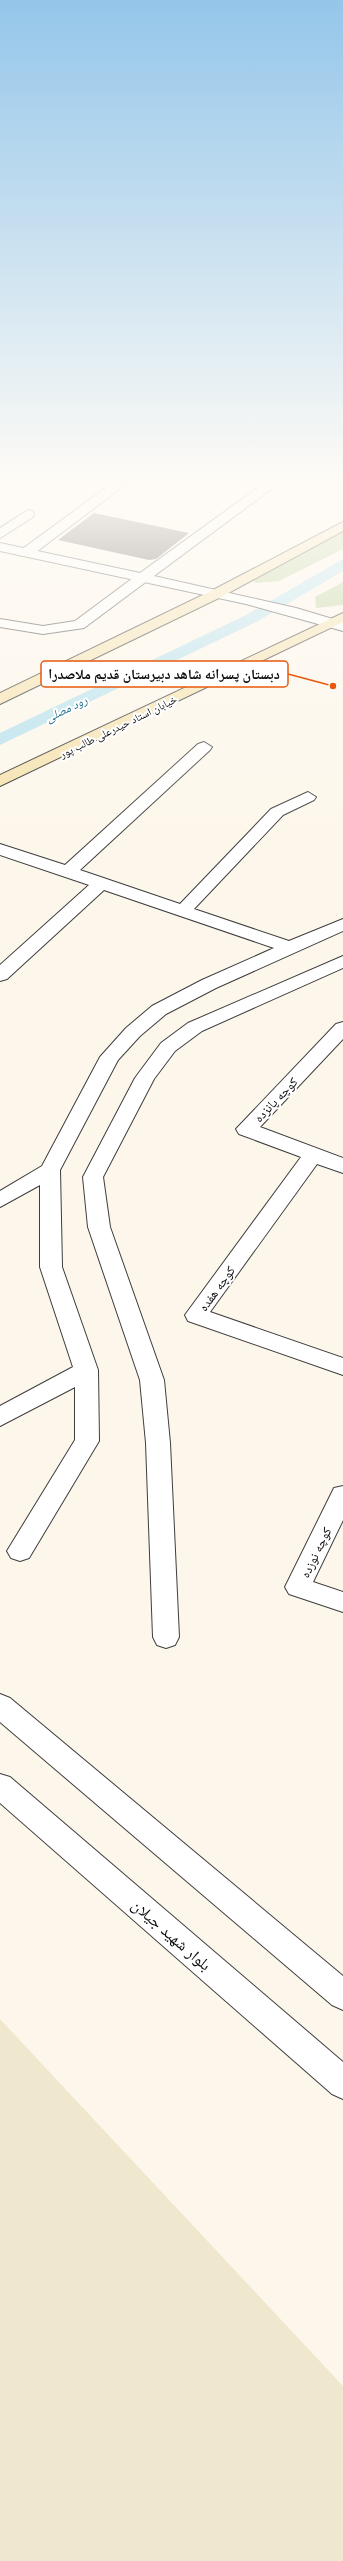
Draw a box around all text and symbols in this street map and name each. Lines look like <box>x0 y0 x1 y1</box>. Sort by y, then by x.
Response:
callout: دبستان پسرانه شاهد دبیرستان قدیم ملاصدرا <box>41 661 288 687</box>
text: دبستان پسرانه شاهد دبیرستان قدیم ملاصدرا <box>48 664 280 684</box>
water label: رود مصلی <box>43 691 90 726</box>
street label: خیابان استاد حیدرعلی طالب پور <box>56 691 179 762</box>
street label: کوچه پانزده <box>249 1072 302 1126</box>
street label: کوچه هفده <box>194 1261 239 1315</box>
street label: کوچه نوزده <box>295 1523 336 1581</box>
street label: بلوار شهید جیلان <box>127 1894 216 1975</box>

